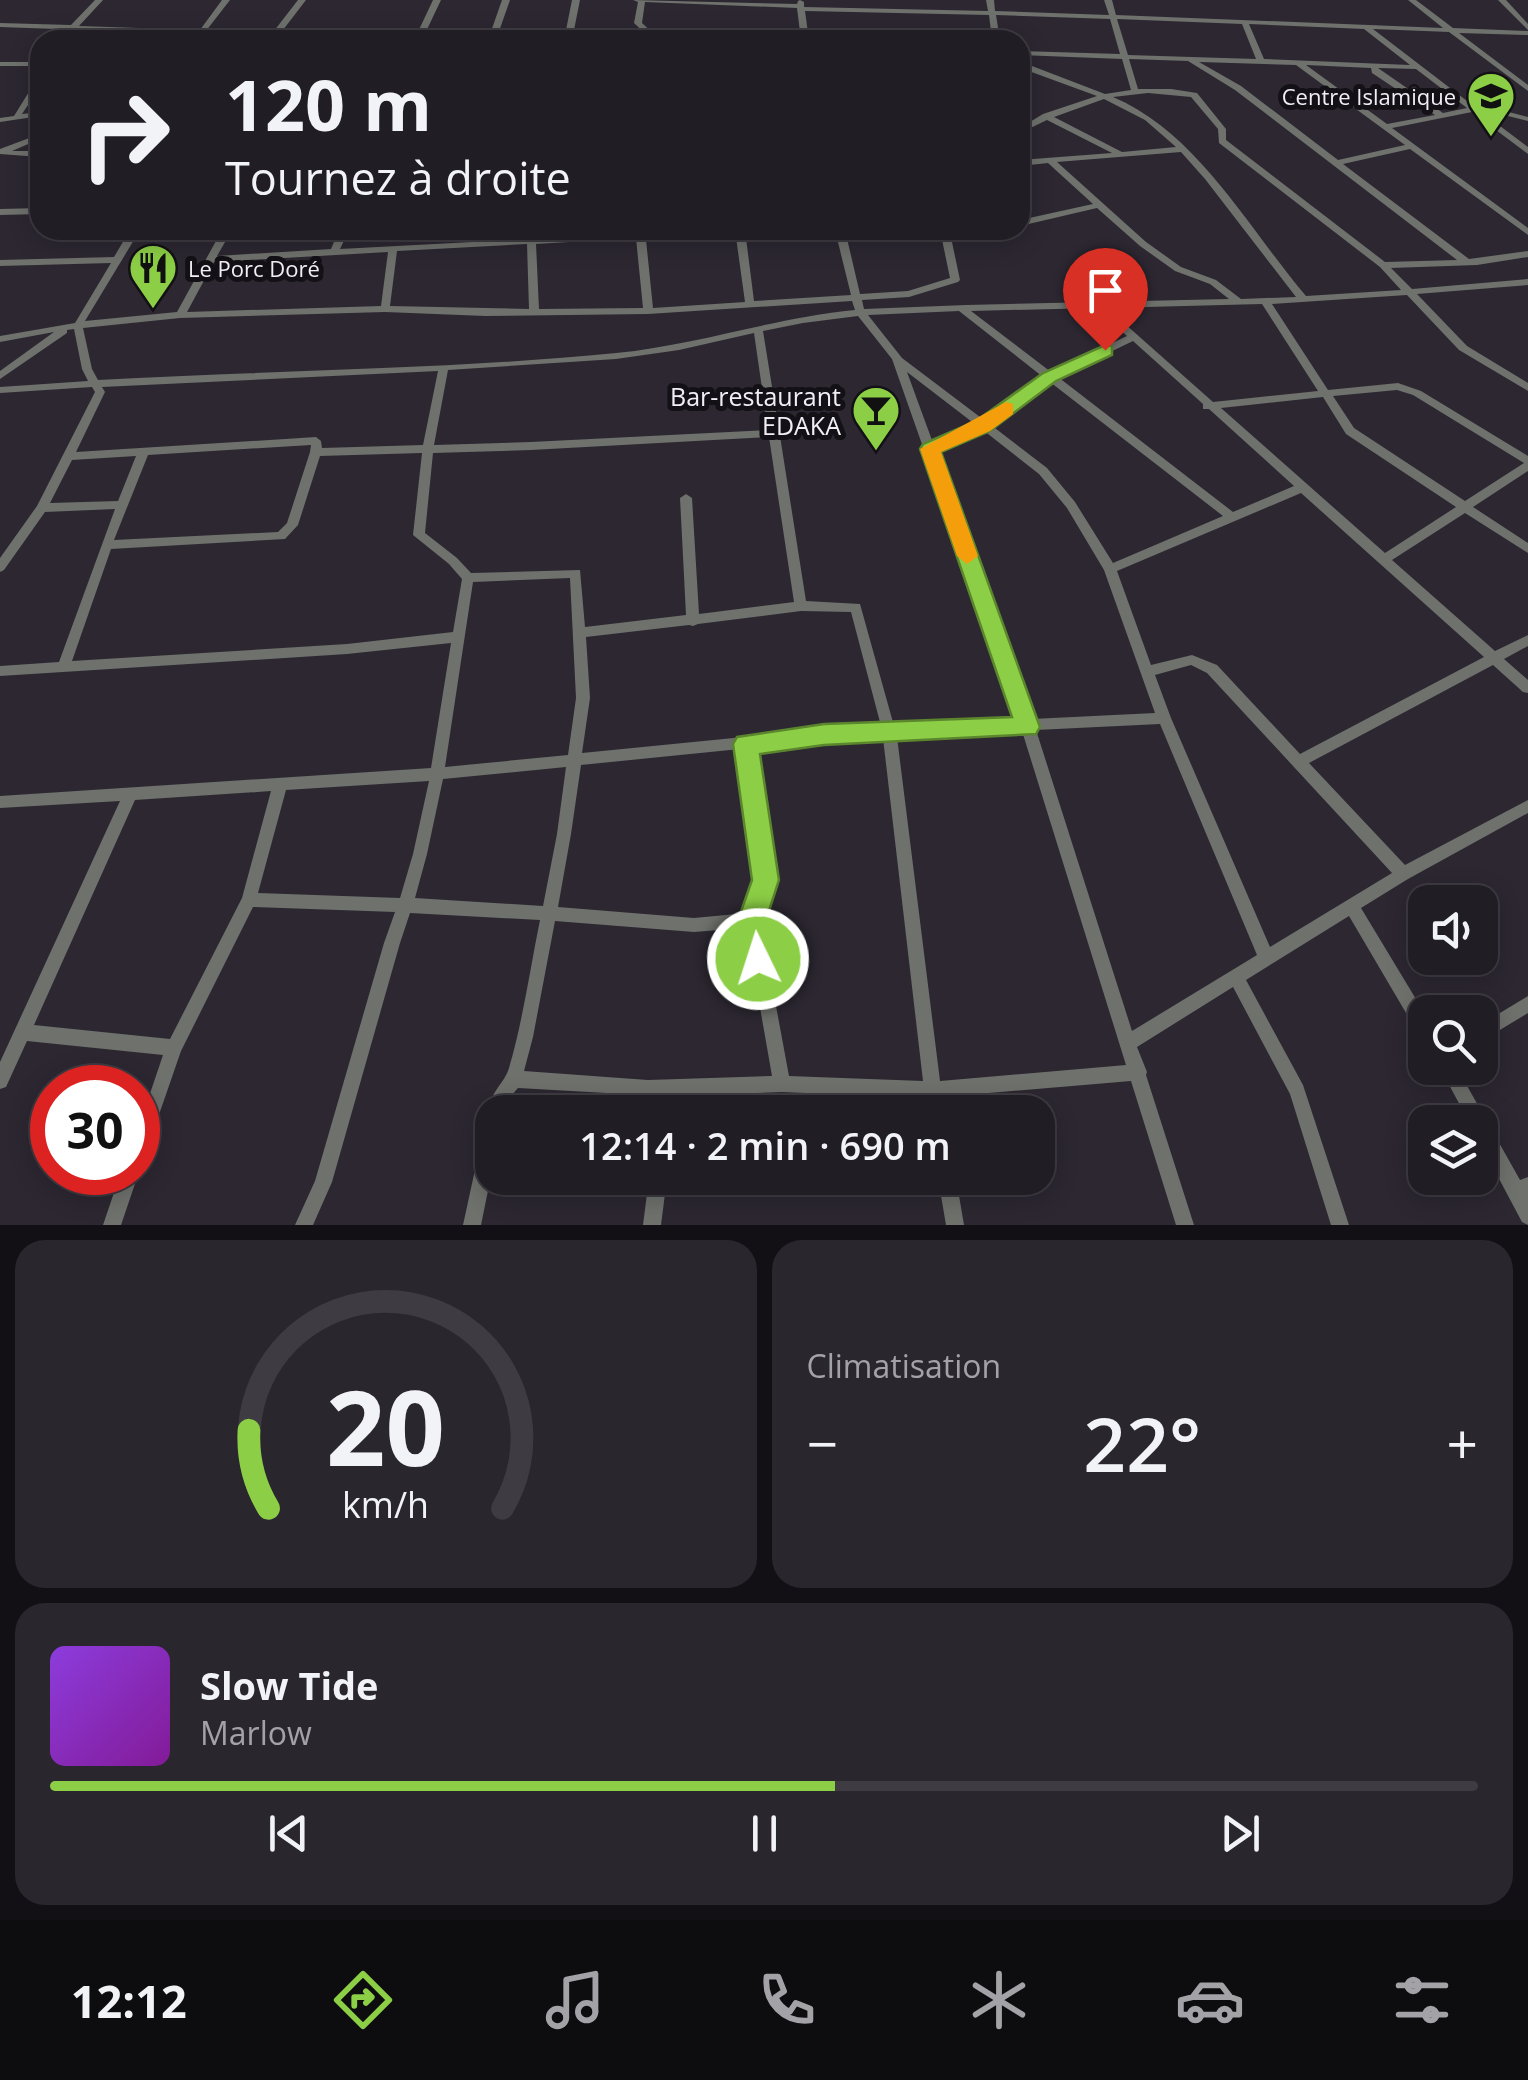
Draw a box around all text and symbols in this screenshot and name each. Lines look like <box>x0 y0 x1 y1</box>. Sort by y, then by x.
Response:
text: 120 m <box>225 56 432 152</box>
icon: right <box>60 70 190 200</box>
school or university icon: Centre Islamique <box>1465 70 1517 138</box>
place label: Centre Islamique <box>1282 81 1456 111</box>
text: Tournez à droite <box>225 147 571 208</box>
restaurant icon: Le Porc Doré <box>127 242 179 310</box>
pin <box>1063 248 1148 351</box>
place label: Le Porc Doré <box>188 253 320 283</box>
icon: arrive <box>1078 263 1133 318</box>
place label: Bar-restaurant EDAKA <box>670 379 841 442</box>
bar icon: Bar-restaurant EDAKA <box>850 384 902 452</box>
map controls <box>1408 885 1498 1195</box>
button: sound <box>1408 885 1498 975</box>
position arrow <box>706 907 810 1011</box>
button: search <box>1408 995 1498 1085</box>
speed limit sign: 30 <box>30 1065 160 1195</box>
button: layers <box>1408 1105 1498 1195</box>
text: 12:14 · 2 min · 690 m <box>579 1119 951 1171</box>
text: Climatisation <box>807 1344 1001 1387</box>
text: 20 <box>326 1355 445 1496</box>
text: 22° <box>1083 1392 1201 1494</box>
text: − <box>807 1405 838 1480</box>
text: + <box>1447 1405 1478 1480</box>
text: km/h <box>342 1480 429 1528</box>
text: Slow Tide <box>200 1659 379 1711</box>
text: Marlow <box>200 1711 312 1754</box>
icon: previous <box>261 1806 316 1861</box>
icon: pause <box>737 1806 792 1861</box>
icon: next <box>1213 1806 1268 1861</box>
icon: directions <box>328 1965 398 2035</box>
icon: music <box>540 1965 610 2035</box>
icon: phone <box>752 1965 822 2035</box>
icon: climate <box>964 1965 1034 2035</box>
icon: car <box>1175 1965 1245 2035</box>
icon: filters <box>1387 1965 1457 2035</box>
text: 12:12 <box>71 1970 187 2031</box>

